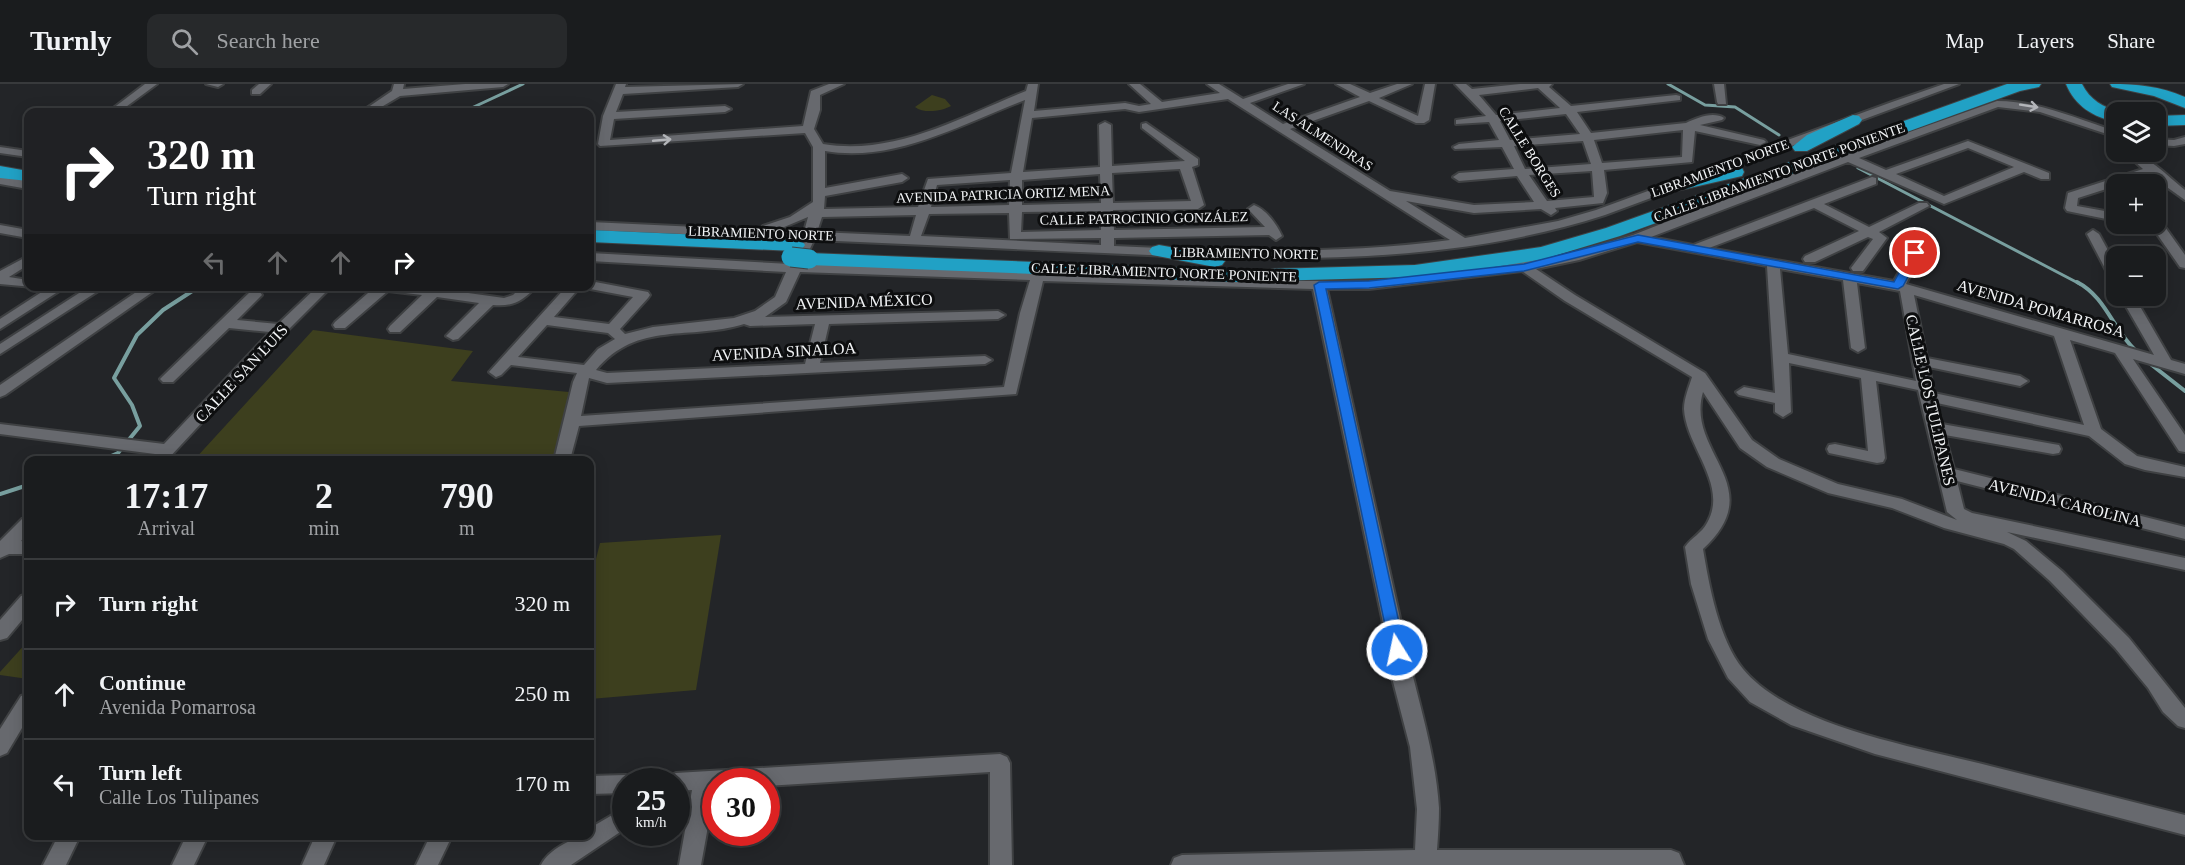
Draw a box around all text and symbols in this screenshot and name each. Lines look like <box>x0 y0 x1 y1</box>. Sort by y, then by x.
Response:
search box <box>147 14 567 68</box>
text: Turnly <box>30 25 111 56</box>
icon: search <box>168 25 201 58</box>
text: Search here <box>216 28 320 53</box>
text: Map <box>1946 29 1984 53</box>
text: Layers <box>2017 29 2074 53</box>
text: Share <box>2107 29 2155 53</box>
street label: LAS ALMENDRAS <box>1270 98 1376 174</box>
one-way arrow <box>2018 100 2038 111</box>
map controls <box>2106 102 2166 306</box>
button: layers <box>2106 102 2166 162</box>
street label: CALLE BORGES <box>1496 104 1563 200</box>
street label: CALLE LIBRAMIENTO NORTE PONIENTE <box>1652 120 1907 225</box>
icon: right <box>48 132 126 210</box>
text: 320 m <box>147 132 256 178</box>
one-way arrow <box>652 135 672 146</box>
street label: LIBRAMIENTO NORTE <box>1649 137 1791 200</box>
button: + <box>2106 174 2166 234</box>
text: Turn right <box>147 181 256 211</box>
street label: AVENIDA PATRICIA ORTIZ MENA <box>896 183 1111 206</box>
street label: CALLE PATROCINIO GONZÁLEZ <box>1040 208 1248 228</box>
street label: LIBRAMIENTO NORTE <box>688 223 834 244</box>
pin <box>1889 227 1940 278</box>
icon: arrive <box>1898 236 1931 269</box>
street label: LIBRAMIENTO NORTE <box>1173 245 1319 262</box>
icon: left <box>198 246 231 279</box>
icon: ahead <box>261 246 294 279</box>
icon: ahead <box>324 246 357 279</box>
icon: right <box>387 246 420 279</box>
button: − <box>2106 246 2166 306</box>
street label: CALLE LIBRAMIENTO NORTE PONIENTE <box>1031 260 1297 285</box>
street label: AVENIDA POMARROSA <box>1955 276 2127 341</box>
street label: AVENIDA MÉXICO <box>795 290 933 312</box>
street label: CALLE LOS TULIPANES <box>1903 313 1958 487</box>
street label: CALLE SAN LUIS <box>192 321 291 426</box>
street label: AVENIDA SINALOA <box>712 339 857 364</box>
street label: AVENIDA CAROLINA <box>1987 475 2143 530</box>
text: 17:17 <box>124 476 208 516</box>
text: 2 <box>315 476 333 516</box>
text: 790 <box>440 476 494 516</box>
text: Arrival <box>137 517 195 539</box>
text: min <box>308 517 340 539</box>
text: m <box>459 517 475 539</box>
icon: right <box>48 588 81 621</box>
text: Turn right <box>99 591 198 616</box>
text: 320 m <box>514 591 570 616</box>
position arrow <box>1365 618 1429 682</box>
text: Continue <box>99 670 186 695</box>
icon: ahead <box>48 678 81 711</box>
text: 250 m <box>514 681 570 706</box>
text: Avenida Pomarrosa <box>99 696 256 718</box>
text: Turn left <box>99 760 182 785</box>
icon: left <box>48 768 81 801</box>
speed limit sign: 30 <box>702 768 780 846</box>
text: 170 m <box>514 771 570 796</box>
text: 25 <box>636 783 666 816</box>
text: Calle Los Tulipanes <box>99 786 259 808</box>
text: km/h <box>636 814 666 830</box>

